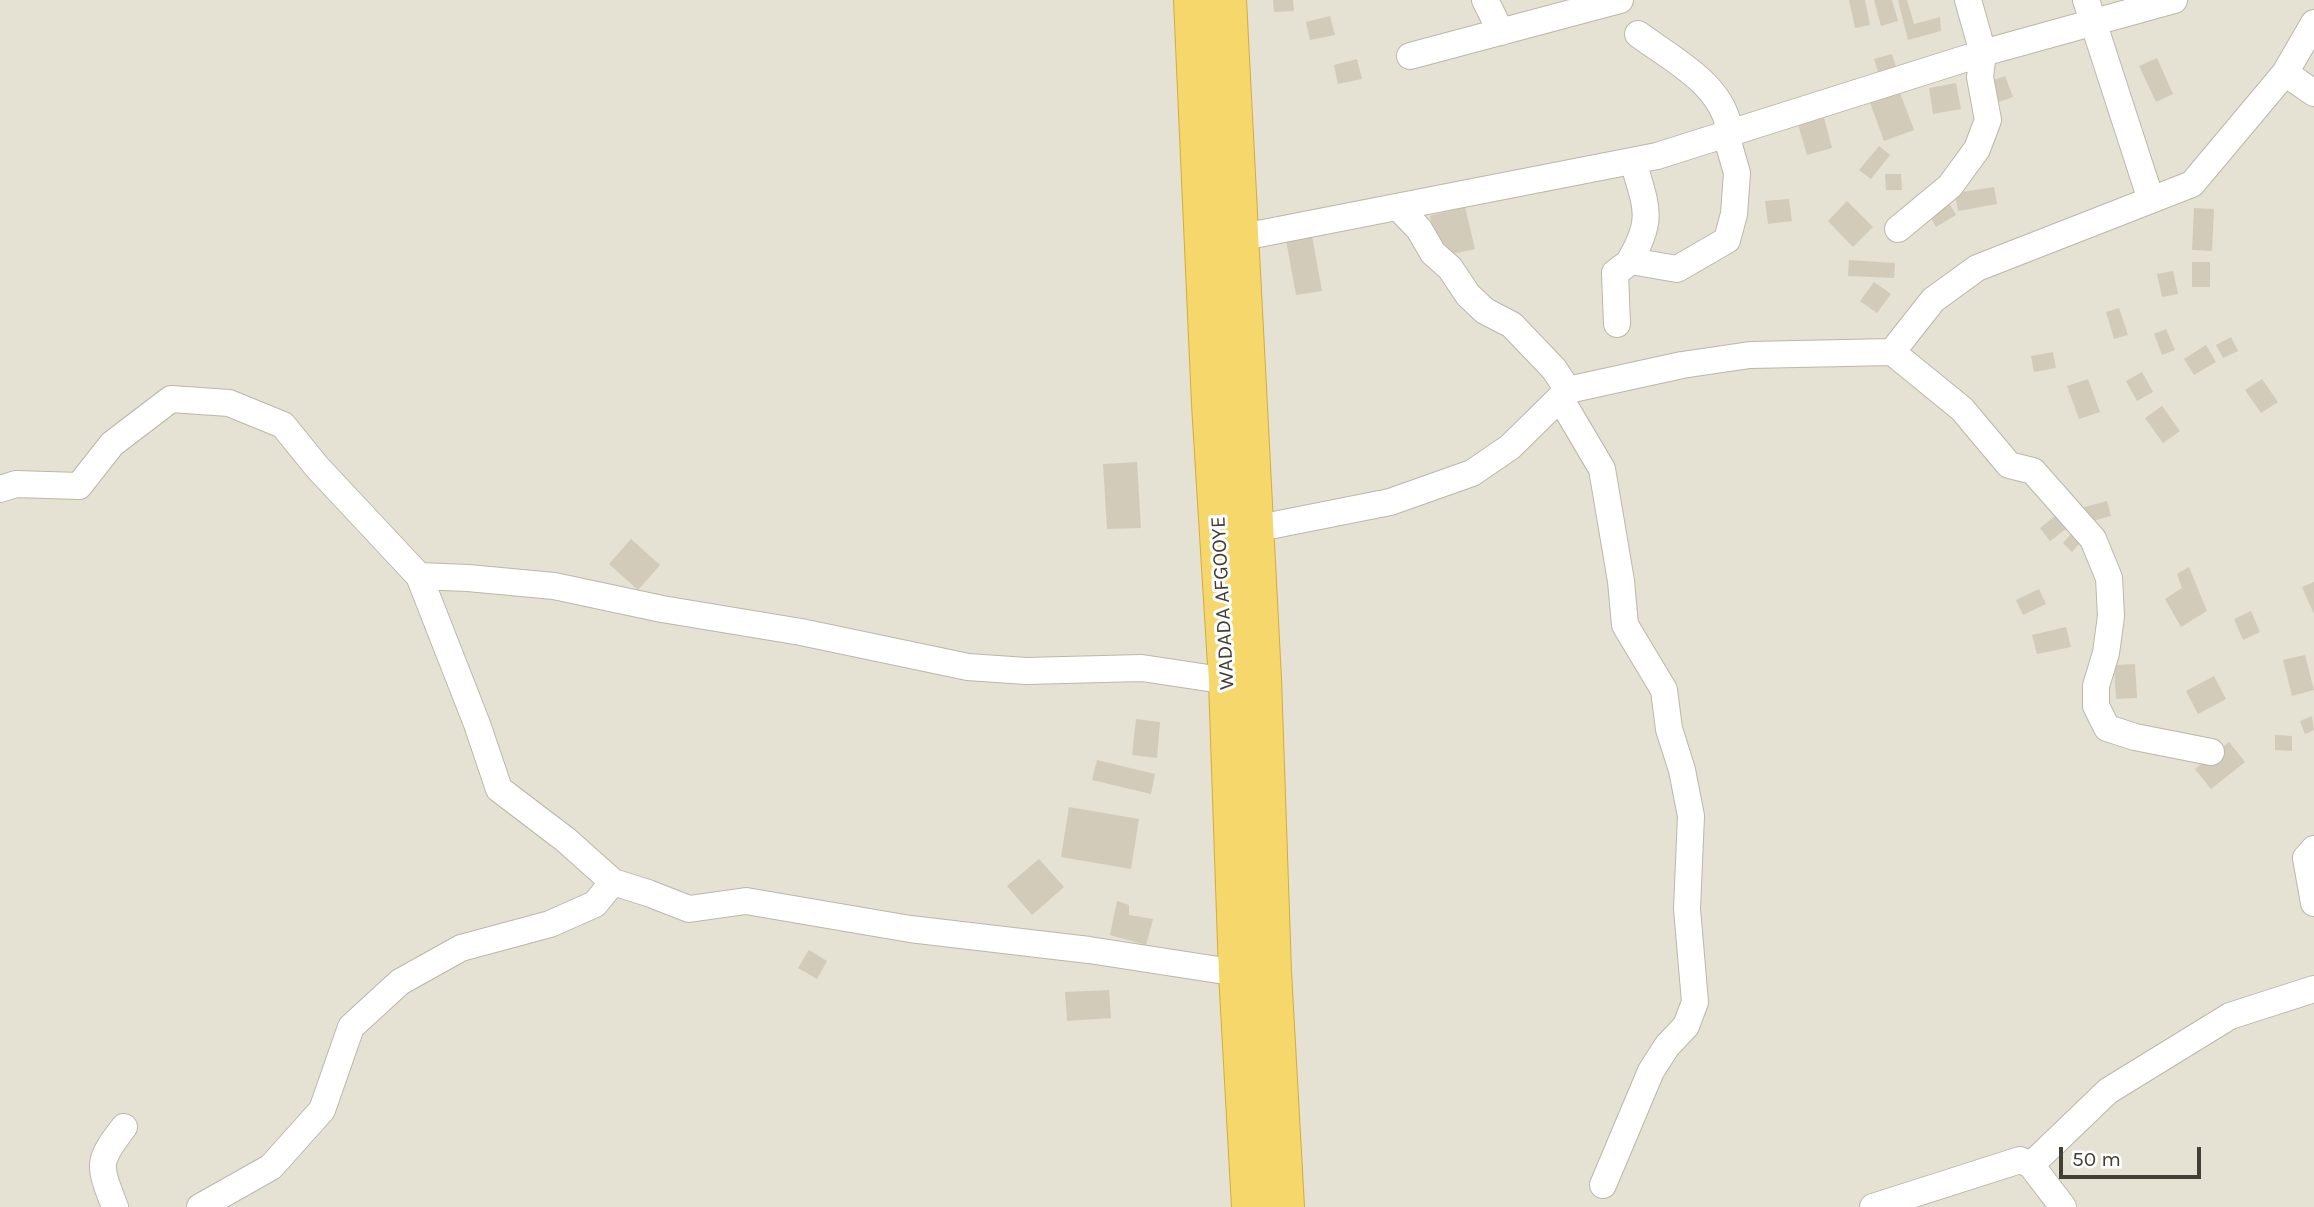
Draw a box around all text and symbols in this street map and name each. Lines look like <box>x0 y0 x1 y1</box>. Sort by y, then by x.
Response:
street label: WADADA AFGOOYE <box>1206 516 1240 690</box>
scale bar <box>2062 1134 2204 1178</box>
text: 50 m <box>2072 1147 2121 1171</box>

